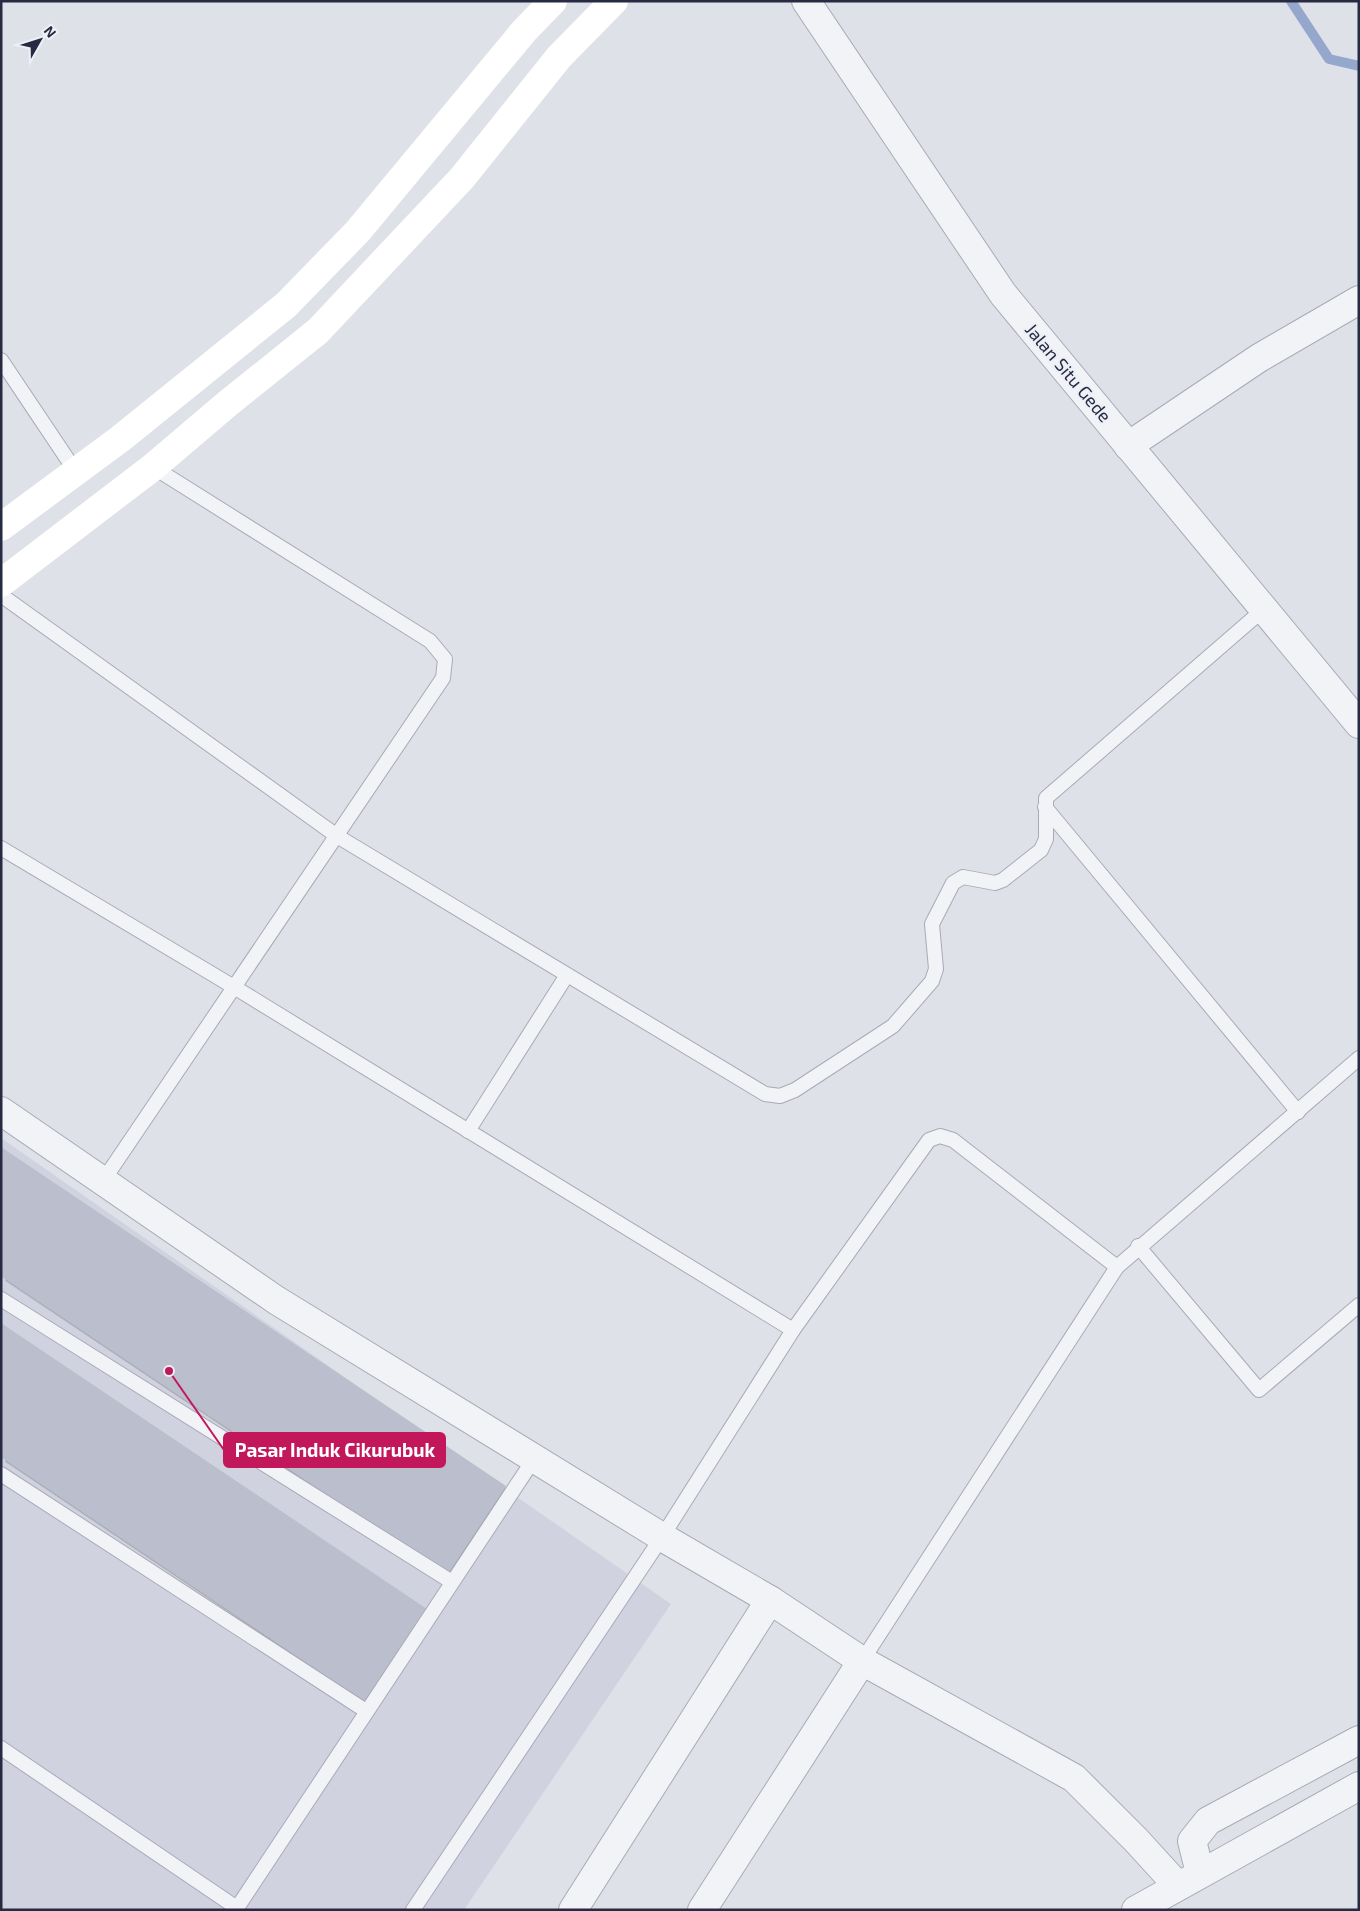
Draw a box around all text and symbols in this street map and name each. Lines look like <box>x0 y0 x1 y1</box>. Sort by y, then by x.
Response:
north arrow <box>15 15 65 65</box>
text: N <box>41 22 60 41</box>
street label: Jalan Situ Gede <box>1021 318 1117 426</box>
callout: Pasar Induk Cikurubuk <box>224 1433 445 1467</box>
text: Pasar Induk Cikurubuk <box>235 1438 436 1461</box>

